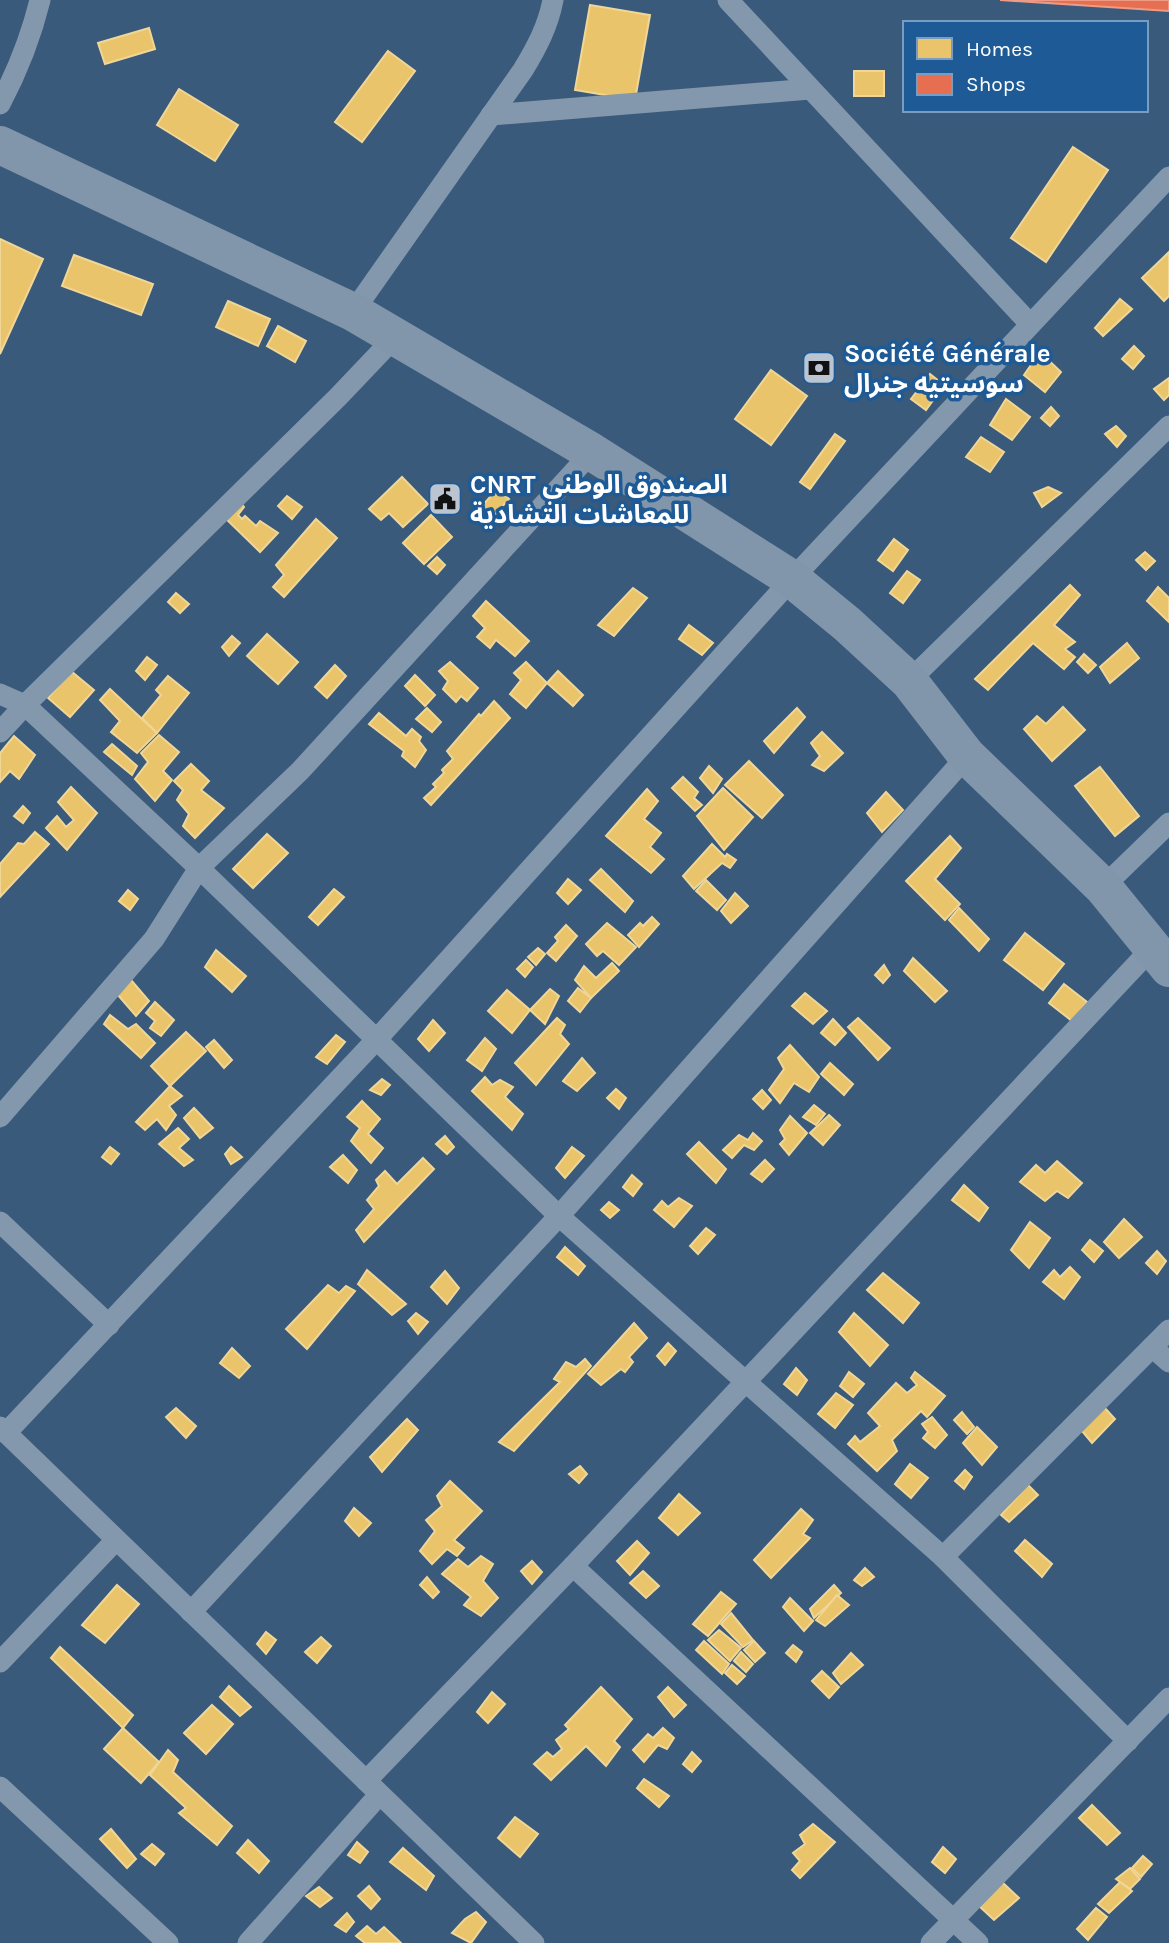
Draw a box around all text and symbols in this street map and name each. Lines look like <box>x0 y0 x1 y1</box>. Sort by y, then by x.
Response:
legend <box>903 21 1148 112</box>
text: Homes <box>966 37 1033 61</box>
text: Shops <box>966 72 1026 96</box>
place label: Société Générale سوسيتيه جنرال <box>844 338 1050 399</box>
bank icon: Société Générale سوسيتيه جنرال <box>800 349 838 387</box>
place label: CNRT الصندوق الوطني للمعاشات التشادية <box>470 469 728 530</box>
public building icon: CNRT الصندوق الوطني للمعاشات التشادية <box>426 480 464 518</box>

